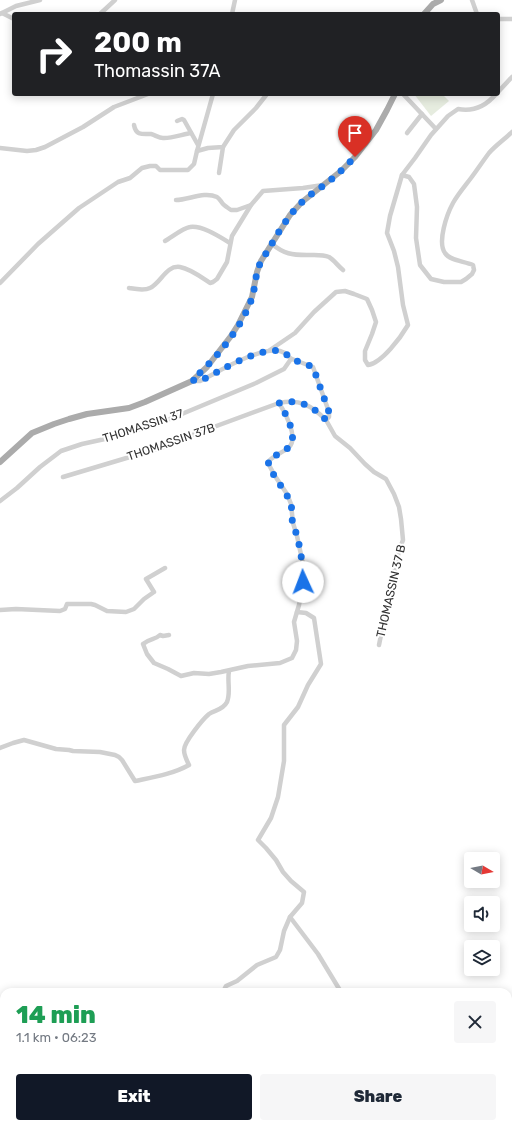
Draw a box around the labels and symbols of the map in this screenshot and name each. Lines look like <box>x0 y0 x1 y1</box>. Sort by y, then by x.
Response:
pin <box>338 116 372 157</box>
street label: THOMASSIN 37 <box>101 406 185 446</box>
street label: THOMASSIN 37B <box>125 420 217 464</box>
street label: THOMASSIN 37 B <box>374 543 408 639</box>
position arrow <box>282 561 324 603</box>
north arrow <box>464 852 500 888</box>

